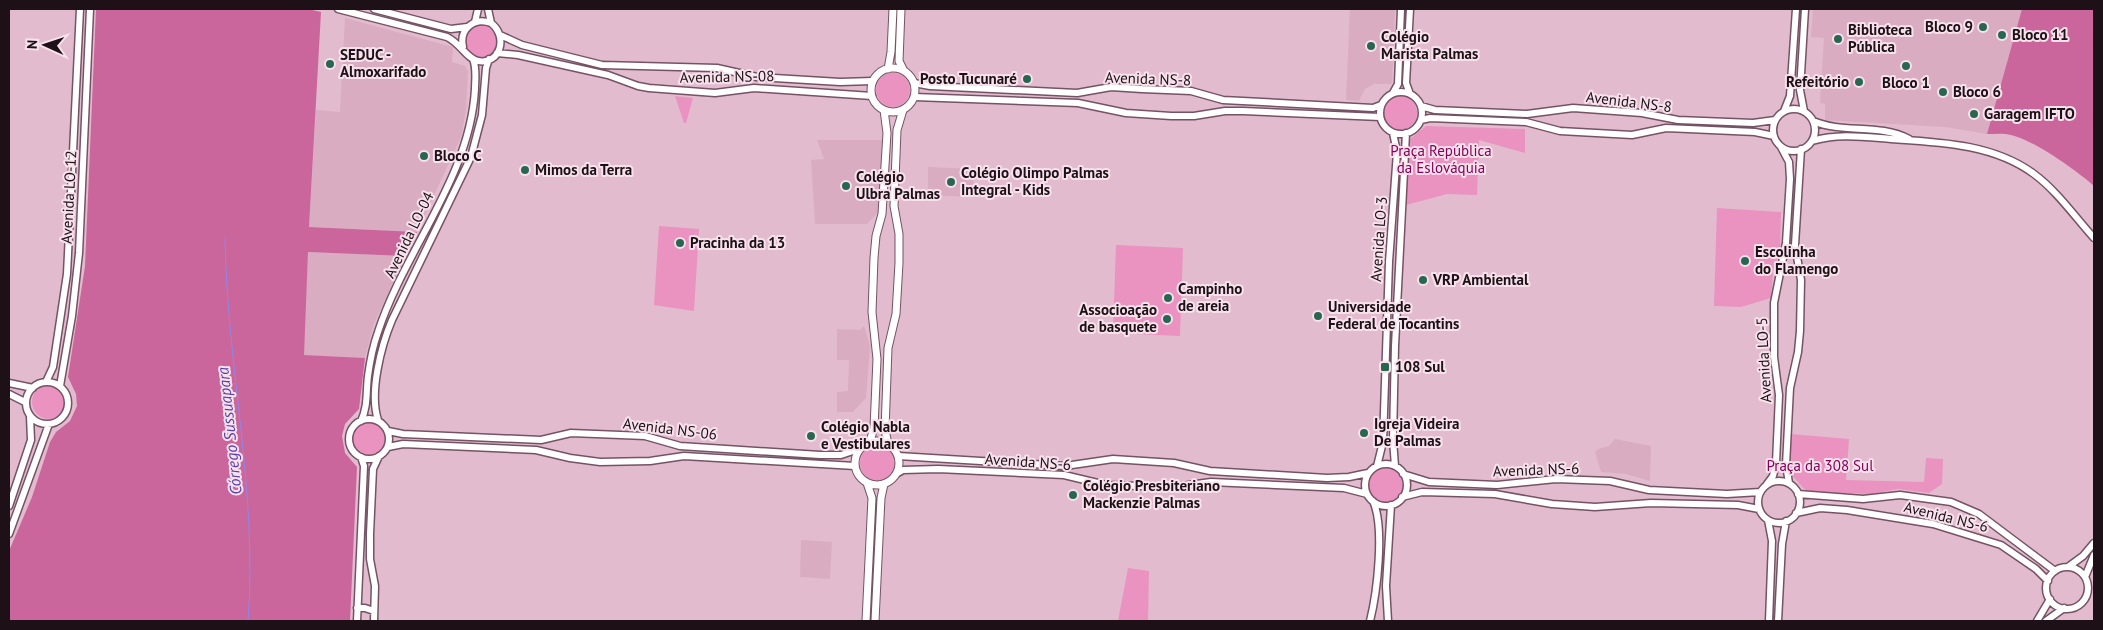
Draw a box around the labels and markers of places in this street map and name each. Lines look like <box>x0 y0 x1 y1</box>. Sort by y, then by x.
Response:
place label: Bloco 9 <box>1925 17 1973 36</box>
place label: Biblioteca Pública <box>1848 20 1912 56</box>
marker: Bloco 9 <box>1977 21 1989 33</box>
place label: Bloco 11 <box>2012 25 2068 44</box>
place label: Colégio Marista Palmas <box>1381 27 1478 63</box>
marker: Bloco 11 <box>1996 29 2008 41</box>
marker: Biblioteca Pública <box>1832 33 1844 45</box>
marker: Colégio Marista Palmas <box>1365 40 1377 52</box>
place label: SEDUC - Almoxarifado <box>340 45 426 81</box>
marker: SEDUC - Almoxarifado <box>324 58 336 70</box>
marker: Bloco 1 <box>1900 60 1912 72</box>
place label: Posto Tucunaré <box>920 69 1017 88</box>
place label: Refeitório <box>1786 72 1849 91</box>
marker: Posto Tucunaré <box>1021 73 1033 85</box>
place label: Bloco 1 <box>1882 73 1930 92</box>
marker: Refeitório <box>1853 76 1865 88</box>
place label: Bloco 6 <box>1953 82 2001 101</box>
marker: Bloco 6 <box>1937 86 1949 98</box>
place label: Garagem IFTO <box>1984 104 2075 123</box>
marker: Garagem IFTO <box>1968 108 1980 120</box>
place label: Bloco C <box>434 146 482 165</box>
marker: Bloco C <box>418 150 430 162</box>
place label: Mimos da Terra <box>535 160 632 179</box>
place label: Colégio Olimpo Palmas Integral - Kids <box>961 163 1109 199</box>
marker: Mimos da Terra <box>519 164 531 176</box>
place label: Colégio Ulbra Palmas <box>856 167 940 203</box>
marker: Colégio Olimpo Palmas Integral - Kids <box>945 176 957 188</box>
marker: Colégio Ulbra Palmas <box>840 180 852 192</box>
place label: Pracinha da 13 <box>690 233 785 252</box>
marker: Pracinha da 13 <box>674 237 686 249</box>
place label: Escolinha do Flamengo <box>1755 242 1838 278</box>
marker: Escolinha do Flamengo <box>1739 255 1751 267</box>
place label: VRP Ambiental <box>1432 270 1529 289</box>
marker: VRP Ambiental <box>1417 274 1429 286</box>
place label: Campinho de areia <box>1178 279 1242 315</box>
marker: Campinho de areia <box>1162 292 1174 304</box>
place label: Universidade Federal de Tocantins <box>1328 297 1459 333</box>
place label: Associoação de basquete <box>1079 300 1157 336</box>
marker: Universidade Federal de Tocantins <box>1312 310 1324 322</box>
marker: Associoação de basquete <box>1161 313 1173 325</box>
place label: 108 Sul <box>1395 357 1445 376</box>
marker: 108 Sul <box>1379 361 1391 373</box>
place label: Igreja Videira De Palmas <box>1374 414 1460 450</box>
place label: Colégio Nabla e Vestibulares <box>821 417 910 453</box>
marker: Igreja Videira De Palmas <box>1358 427 1370 439</box>
marker: Colégio Nabla e Vestibulares <box>805 430 817 442</box>
place label: Colégio Presbiteriano Mackenzie Palmas <box>1083 476 1220 512</box>
marker: Colégio Presbiteriano Mackenzie Palmas <box>1067 489 1079 501</box>

